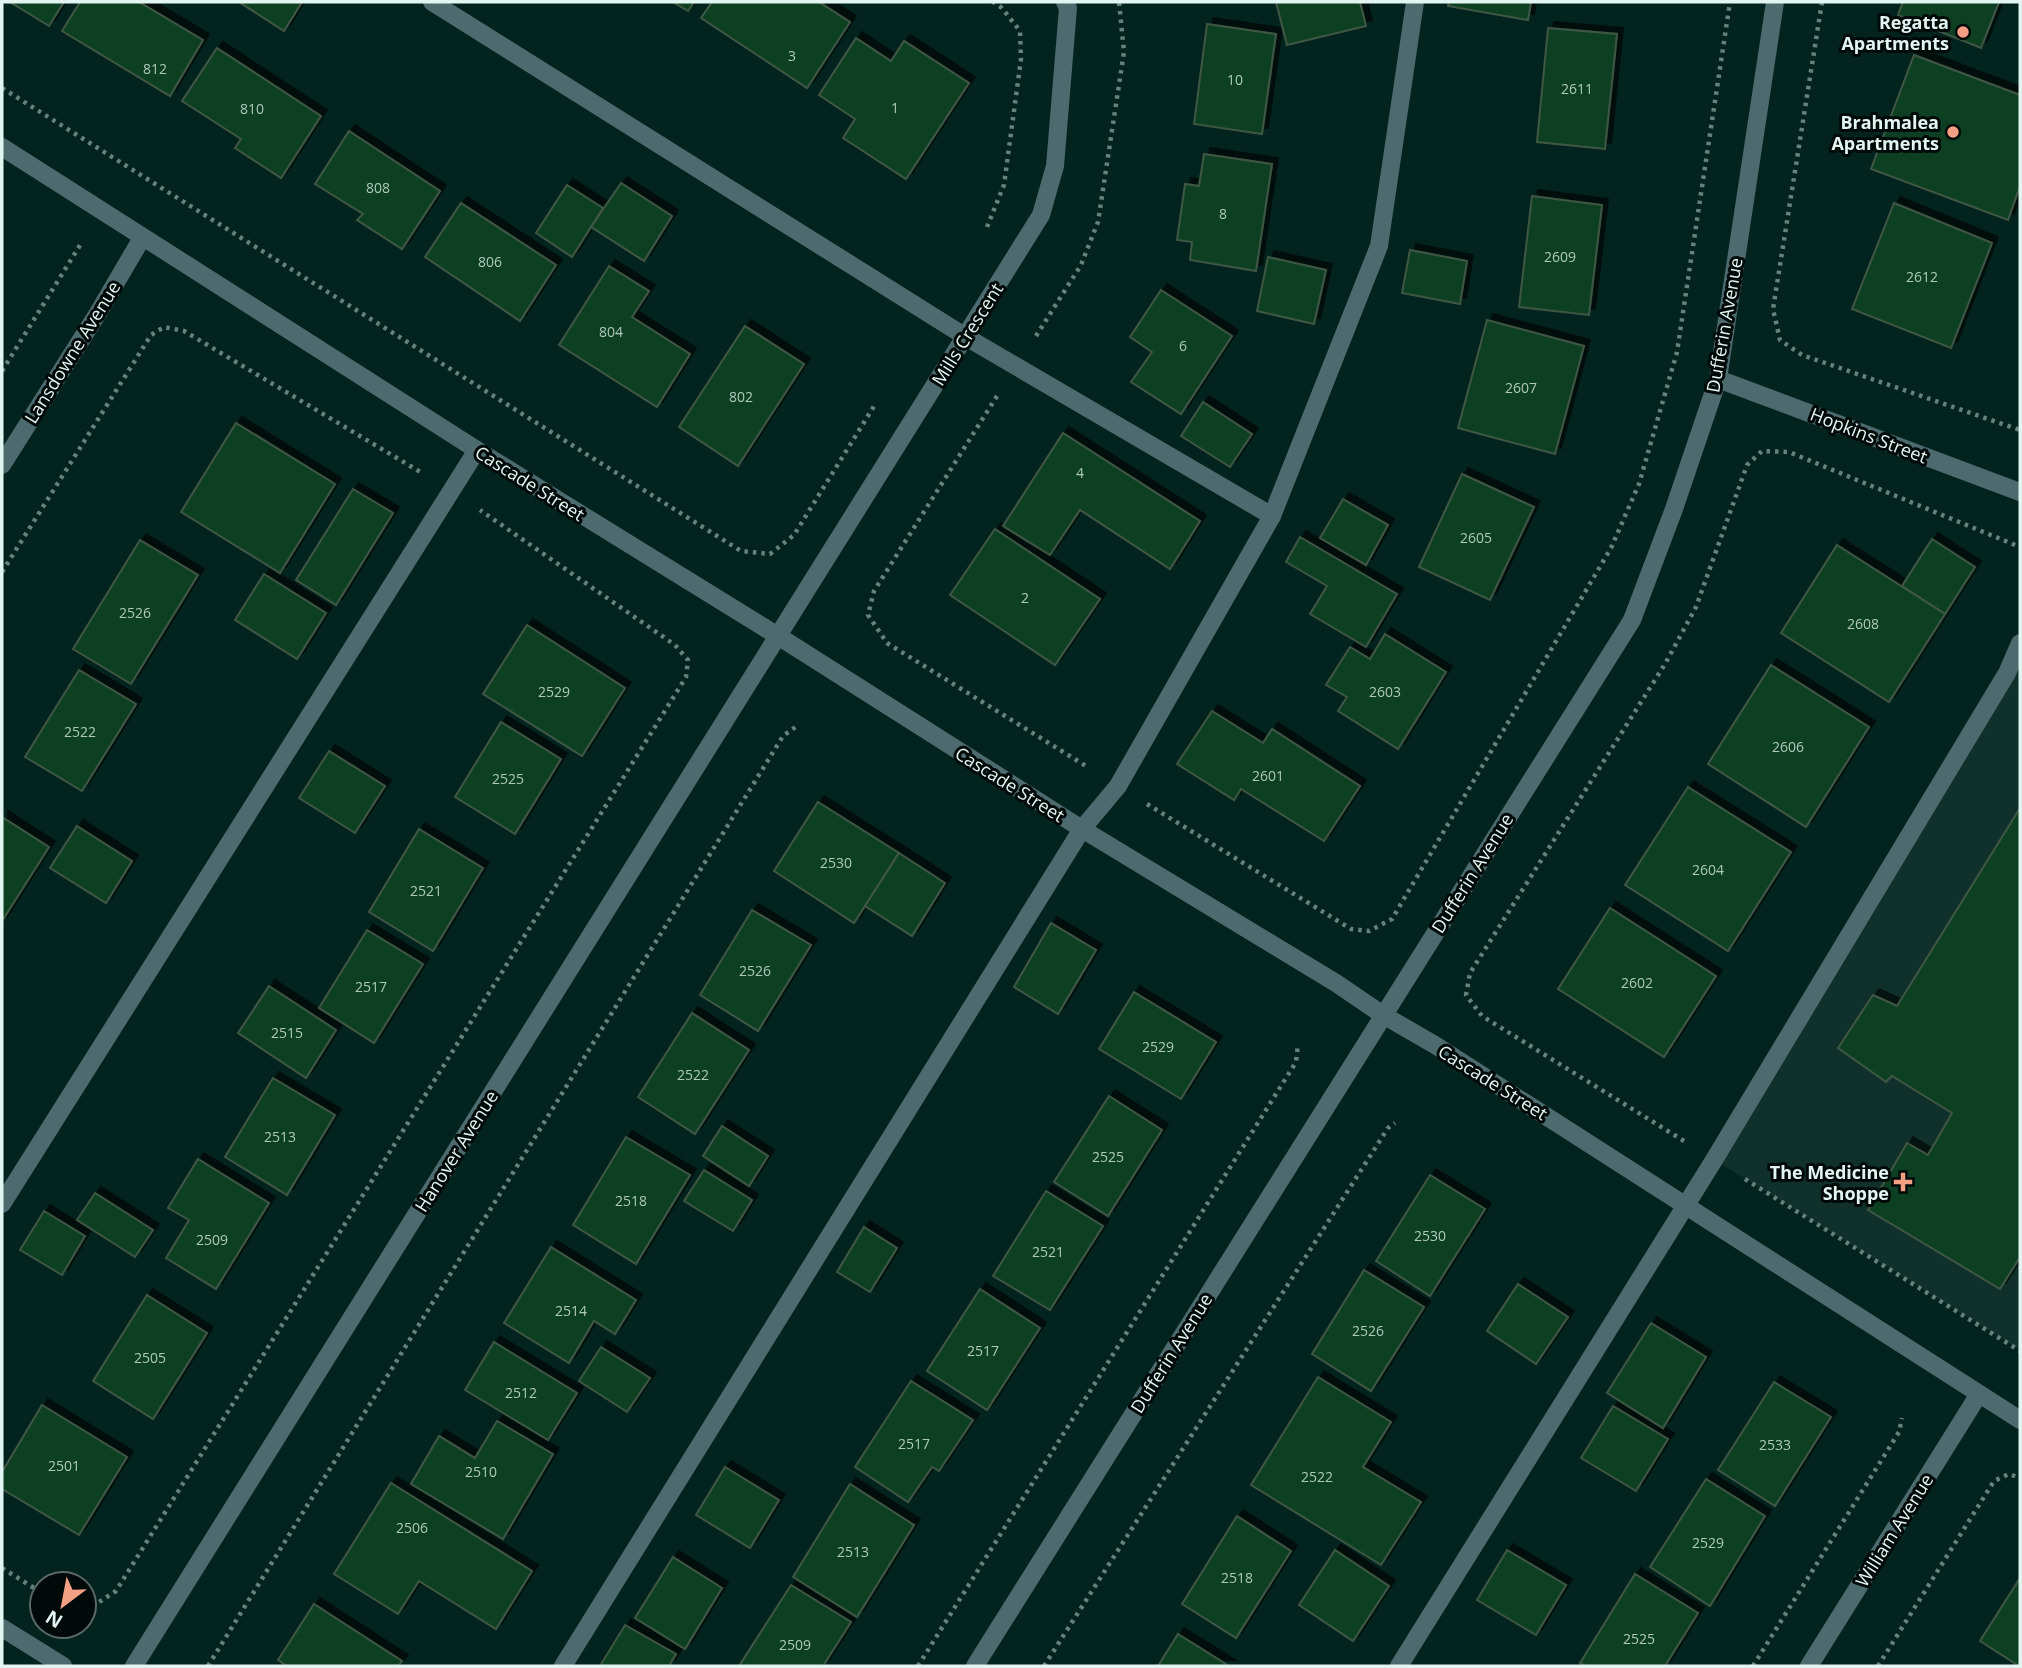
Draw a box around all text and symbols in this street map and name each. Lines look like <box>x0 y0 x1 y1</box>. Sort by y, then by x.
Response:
place label: Regatta Apartments <box>1841 10 1949 55</box>
marker: Regatta Apartments <box>1955 24 1971 40</box>
house number: 3 <box>788 46 796 65</box>
house number: 812 <box>143 59 167 78</box>
house number: 10 <box>1227 70 1243 89</box>
house number: 2611 <box>1561 79 1593 98</box>
house number: 1 <box>891 98 899 117</box>
house number: 810 <box>240 99 264 118</box>
place label: Brahmalea Apartments <box>1831 110 1939 155</box>
marker: Brahmalea Apartments <box>1945 124 1961 140</box>
house number: 808 <box>366 178 390 197</box>
house number: 8 <box>1219 204 1227 223</box>
house number: 2609 <box>1544 247 1576 266</box>
house number: 806 <box>478 252 502 271</box>
street label: Dufferin Avenue <box>1700 256 1748 394</box>
house number: 2612 <box>1906 267 1938 286</box>
street label: Lansdowne Avenue <box>19 276 125 428</box>
street label: Mills Crescent <box>926 278 1008 390</box>
house number: 804 <box>599 322 623 341</box>
house number: 6 <box>1179 336 1187 355</box>
house number: 2607 <box>1505 378 1537 397</box>
house number: 802 <box>729 387 753 406</box>
street label: Hopkins Street <box>1807 402 1931 468</box>
street label: Cascade Street <box>471 440 589 526</box>
house number: 4 <box>1076 463 1084 482</box>
house number: 2605 <box>1460 528 1492 547</box>
house number: 2 <box>1021 588 1029 607</box>
house number: 2526 <box>119 603 151 622</box>
house number: 2608 <box>1847 614 1879 633</box>
house number: 2529 <box>538 682 570 701</box>
house number: 2603 <box>1369 682 1401 701</box>
house number: 2522 <box>64 722 96 741</box>
house number: 2606 <box>1772 737 1804 756</box>
street label: Cascade Street <box>951 741 1069 827</box>
house number: 2601 <box>1252 766 1284 785</box>
house number: 2525 <box>492 769 524 788</box>
street label: Dufferin Avenue <box>1426 809 1518 937</box>
house number: 2530 <box>820 853 852 872</box>
house number: 2604 <box>1692 860 1724 879</box>
house number: 2521 <box>410 881 442 900</box>
house number: 2526 <box>739 961 771 980</box>
house number: 2602 <box>1621 973 1653 992</box>
house number: 2517 <box>355 977 387 996</box>
house number: 2515 <box>271 1023 303 1042</box>
house number: 2529 <box>1142 1037 1174 1056</box>
street label: Cascade Street <box>1434 1039 1552 1125</box>
house number: 2522 <box>677 1065 709 1084</box>
street label: Hanover Avenue <box>409 1086 503 1216</box>
house number: 2513 <box>264 1127 296 1146</box>
house number: 2525 <box>1092 1147 1124 1166</box>
place label: The Medicine Shoppe <box>1770 1160 1889 1205</box>
marker: The Medicine Shoppe <box>1895 1174 1911 1190</box>
house number: 2518 <box>615 1191 647 1210</box>
house number: 2530 <box>1414 1226 1446 1245</box>
house number: 2509 <box>196 1230 228 1249</box>
house number: 2521 <box>1032 1242 1064 1261</box>
street label: Dufferin Avenue <box>1125 1289 1217 1417</box>
house number: 2514 <box>555 1301 587 1320</box>
house number: 2526 <box>1352 1321 1384 1340</box>
house number: 2517 <box>967 1341 999 1360</box>
house number: 2505 <box>134 1348 166 1367</box>
house number: 2512 <box>505 1383 537 1402</box>
house number: 2517 <box>898 1434 930 1453</box>
house number: 2533 <box>1759 1435 1791 1454</box>
house number: 2501 <box>48 1456 80 1475</box>
house number: 2510 <box>465 1462 497 1481</box>
house number: 2522 <box>1301 1467 1333 1486</box>
street label: William Avenue <box>1850 1469 1938 1591</box>
house number: 2506 <box>396 1518 428 1537</box>
house number: 2529 <box>1692 1533 1724 1552</box>
house number: 2513 <box>837 1542 869 1561</box>
house number: 2518 <box>1221 1568 1253 1587</box>
north arrow <box>28 1570 98 1640</box>
text: N <box>41 1604 67 1635</box>
house number: 2525 <box>1623 1629 1655 1648</box>
house number: 2509 <box>779 1635 811 1654</box>

